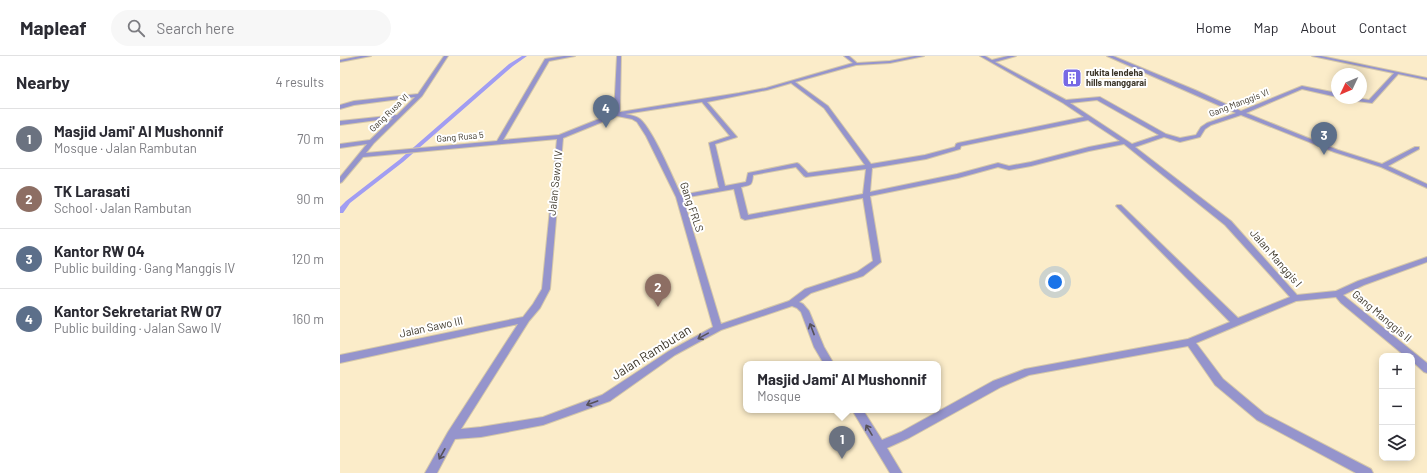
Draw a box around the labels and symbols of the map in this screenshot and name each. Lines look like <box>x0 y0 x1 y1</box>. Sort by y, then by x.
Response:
building icon: rukita lendeha hills manggarai <box>1061 67 1083 89</box>
place label: rukita lendeha hills manggarai <box>1086 67 1146 88</box>
north arrow <box>1331 68 1367 104</box>
street label: Gang Manggis VI <box>1207 86 1270 119</box>
street label: Gang Rusa VI <box>367 91 411 134</box>
pin: 4 <box>593 95 619 128</box>
pin: 3 <box>1311 122 1337 155</box>
street label: Gang Rusa 5 <box>436 129 484 144</box>
street label: Jalan Sawo IV <box>545 149 564 216</box>
street label: Gang FRLS <box>678 180 707 234</box>
street label: Jalan Manggis I <box>1248 226 1305 289</box>
your location <box>1045 272 1065 292</box>
pin: 2 <box>645 274 671 307</box>
street label: Gang Manggis II <box>1350 287 1415 344</box>
street label: Jalan Sawo III <box>398 313 464 340</box>
street label: Jalan Rambutan <box>608 321 694 383</box>
one-way arrow <box>808 324 816 336</box>
one-way arrow <box>697 333 709 340</box>
one-way arrow <box>587 399 599 407</box>
one-way arrow <box>865 425 873 436</box>
pin: 1 <box>829 426 855 459</box>
one-way arrow <box>437 448 445 460</box>

